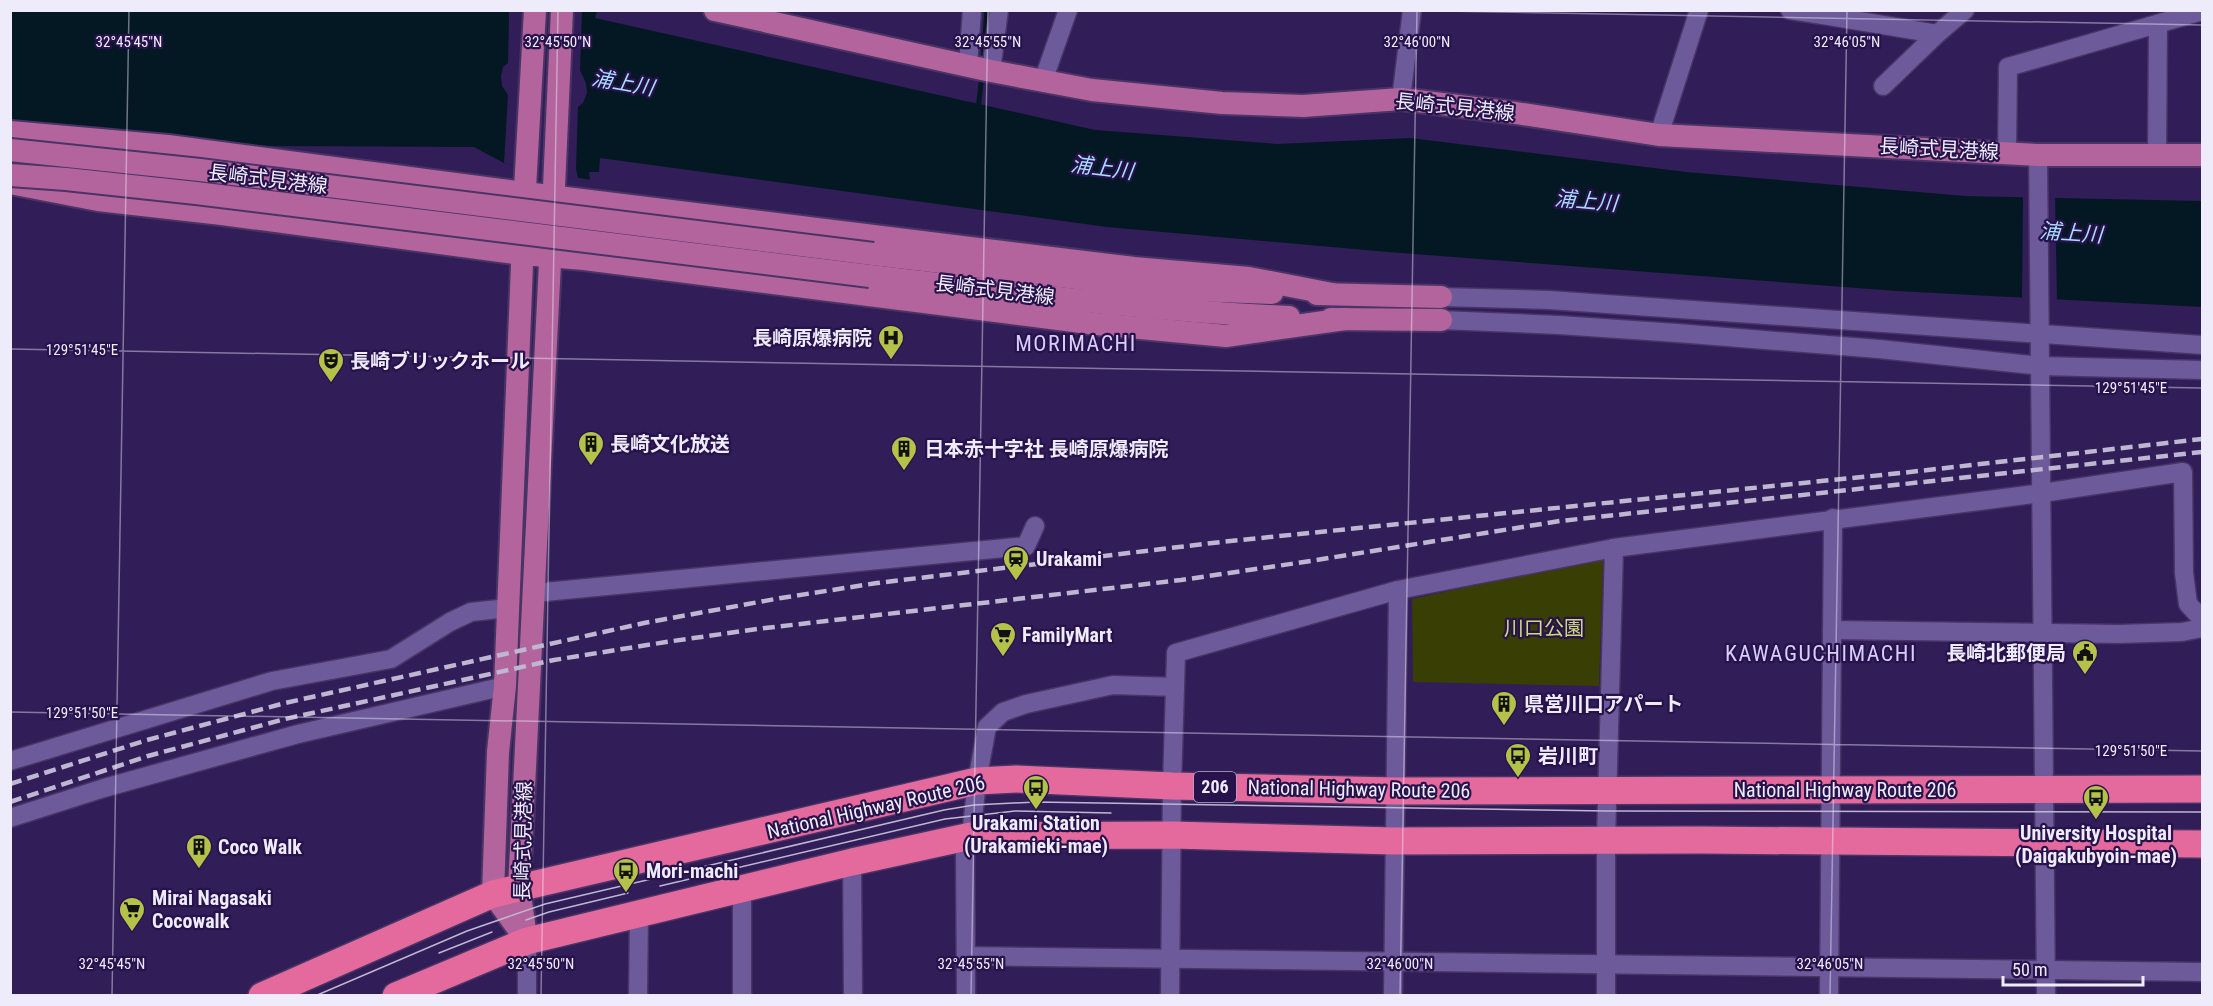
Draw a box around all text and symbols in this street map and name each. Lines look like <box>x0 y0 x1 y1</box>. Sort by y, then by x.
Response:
text: 32°45'45"N <box>96 33 162 51</box>
text: 32°45'50"N <box>525 33 591 51</box>
text: 32°45'55"N <box>955 33 1021 51</box>
text: 32°46'00"N <box>1384 33 1450 51</box>
text: 32°46'05"N <box>1814 33 1880 51</box>
water label: 浦上川 <box>590 66 658 101</box>
street label: 長崎式見港線 <box>1394 89 1516 125</box>
street label: 長崎式見港線 <box>1878 134 2000 164</box>
water label: 浦上川 <box>1069 152 1137 184</box>
street label: 長崎式見港線 <box>207 160 329 198</box>
water label: 浦上川 <box>1554 186 1620 216</box>
water label: 浦上川 <box>2039 219 2105 247</box>
street label: 長崎式見港線 <box>934 271 1056 309</box>
hospital icon: 長崎原爆病院 <box>876 323 906 361</box>
place label: 長崎原爆病院 <box>752 326 872 350</box>
district label: MORIMACHI <box>1015 331 1137 356</box>
text: 129°51'45"E <box>46 341 118 359</box>
theatre icon: 長崎ブリックホール <box>316 346 346 384</box>
place label: 長崎ブリックホール <box>350 349 530 373</box>
text: 129°51'45"E <box>2095 379 2167 397</box>
building icon: 長崎文化放送 <box>576 429 606 467</box>
place label: 長崎文化放送 <box>610 432 730 456</box>
building icon: 日本赤十字社 長崎原爆病院 <box>889 434 919 472</box>
place label: 日本赤十字社 長崎原爆病院 <box>924 437 1169 461</box>
station icon: Urakami <box>1001 544 1031 582</box>
place label: Urakami <box>1036 547 1102 571</box>
park label: 川口公園 <box>1504 616 1584 640</box>
supermarket icon: FamilyMart <box>988 620 1018 658</box>
place label: FamilyMart <box>1022 623 1112 647</box>
public building icon: 長崎北郵便局 <box>2070 638 2100 676</box>
district label: KAWAGUCHIMACHI <box>1725 641 1917 666</box>
place label: 長崎北郵便局 <box>1946 641 2066 665</box>
building icon: 県営川口アパート <box>1489 689 1519 727</box>
place label: 県営川口アパート <box>1524 692 1684 716</box>
text: 129°51'50"E <box>46 704 118 722</box>
bus stop icon: 岩川町 <box>1503 741 1533 779</box>
text: 129°51'50"E <box>2095 742 2167 760</box>
place label: 岩川町 <box>1538 744 1598 768</box>
street label: National Highway Route 206 <box>765 770 987 844</box>
road number: 206 <box>1194 772 1236 802</box>
bus stop icon: Urakami Station (Urakamieki-mae) <box>1021 773 1051 811</box>
street label: National Highway Route 206 <box>1247 775 1471 803</box>
street label: National Highway Route 206 <box>1734 778 1956 802</box>
street label: 長崎式見港線 <box>510 781 536 901</box>
bus stop icon: University Hospital (Daigakubyoin-mae) <box>2081 783 2111 821</box>
place label: Urakami Station (Urakamieki-mae) <box>964 811 1108 858</box>
place label: University Hospital (Daigakubyoin-mae) <box>2015 821 2177 868</box>
building icon: Coco Walk <box>184 832 214 870</box>
place label: Coco Walk <box>218 835 302 859</box>
bus stop icon: Mori-machi <box>611 856 641 894</box>
place label: Mori-machi <box>646 859 738 883</box>
place label: Mirai Nagasaki Cocowalk <box>152 886 272 933</box>
supermarket icon: Mirai Nagasaki Cocowalk <box>117 895 147 933</box>
scale bar <box>2003 949 2142 987</box>
text: 32°45'45"N <box>79 955 145 973</box>
text: 32°45'50"N <box>508 955 574 973</box>
text: 32°45'55"N <box>938 955 1004 973</box>
text: 32°46'00"N <box>1367 955 1433 973</box>
text: 32°46'05"N <box>1797 955 1863 973</box>
text: 50 m <box>2012 959 2047 980</box>

